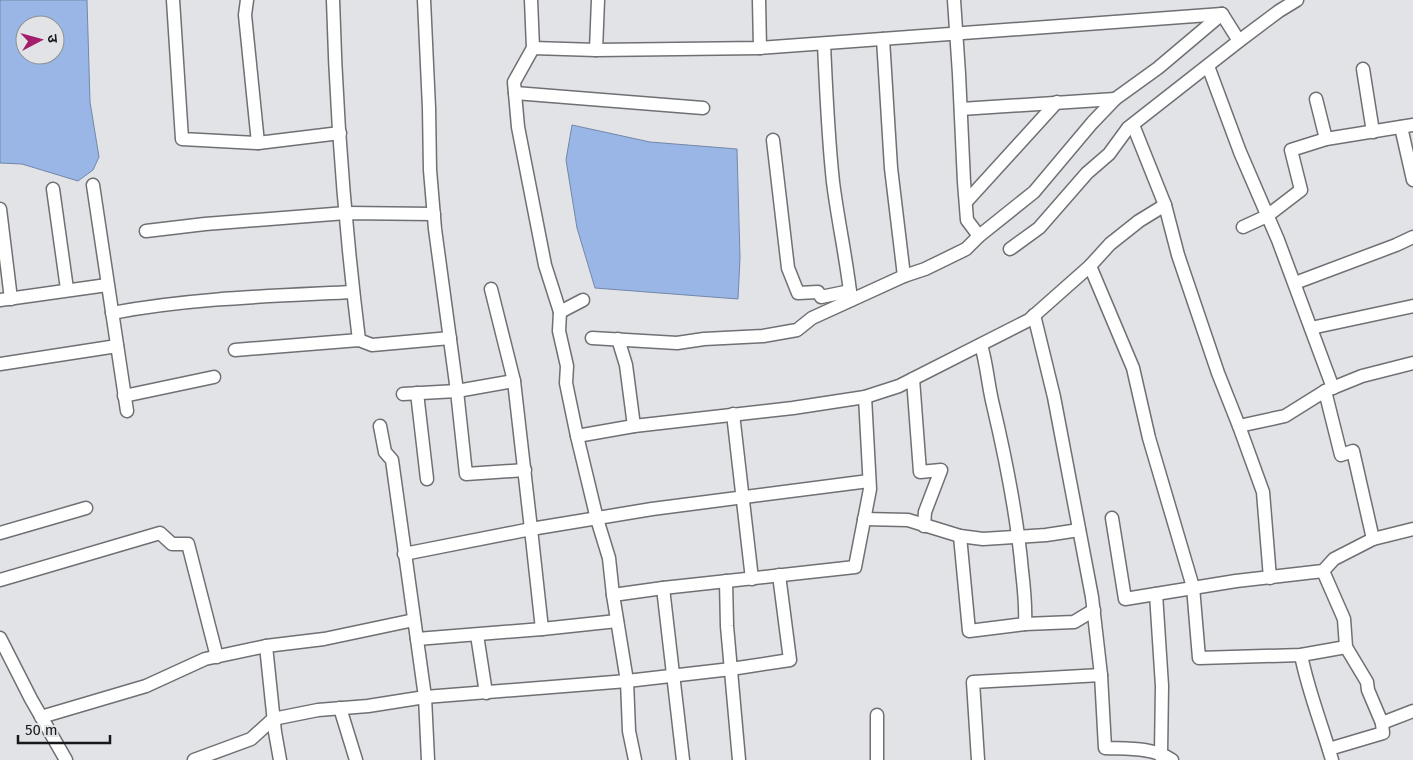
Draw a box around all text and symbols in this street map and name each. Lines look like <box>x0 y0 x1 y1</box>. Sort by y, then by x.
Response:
north arrow <box>15 15 65 65</box>
text: उ <box>44 34 61 44</box>
scale bar <box>18 712 110 744</box>
text: 50 m <box>25 721 58 739</box>

